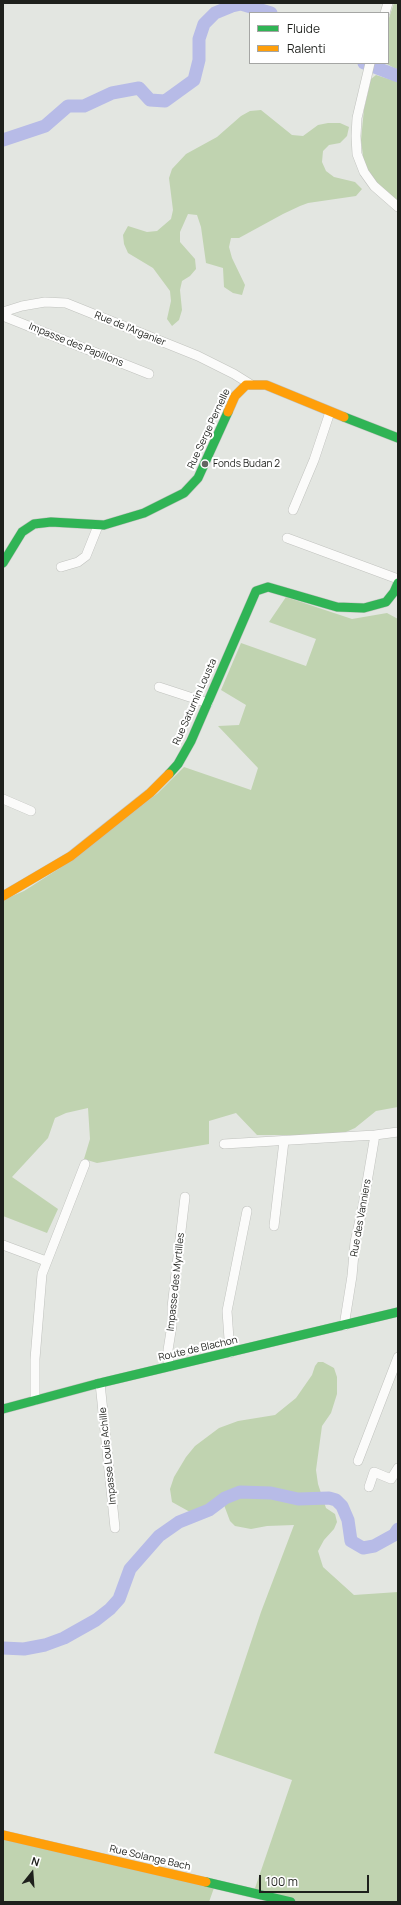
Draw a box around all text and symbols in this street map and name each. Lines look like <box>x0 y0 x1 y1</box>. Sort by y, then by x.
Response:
legend <box>249 12 389 64</box>
text: Fluide <box>287 20 320 37</box>
text: Ralenti <box>287 40 326 57</box>
street label: Rue de l'Arganier <box>93 309 167 349</box>
street label: Impasse des Papillons <box>27 321 125 369</box>
street label: Rue Serge Pernelle <box>185 387 233 471</box>
place label: Fonds Budan 2 <box>213 458 280 470</box>
marker: Fonds Budan 2 <box>200 459 210 469</box>
street label: Rue Saturnin Lousta <box>171 657 219 747</box>
street label: Rue des Vanniers <box>348 1178 374 1258</box>
street label: Impasse des Myrtilles <box>165 1232 187 1332</box>
street label: Route de Blachon <box>157 1334 239 1364</box>
street label: Impasse Louis Achille <box>97 1407 119 1505</box>
street label: Rue Solange Bach <box>108 1843 192 1873</box>
north arrow <box>12 1853 52 1893</box>
text: N <box>30 1853 42 1869</box>
scale bar <box>261 1867 371 1893</box>
text: 100 m <box>266 1873 298 1890</box>

